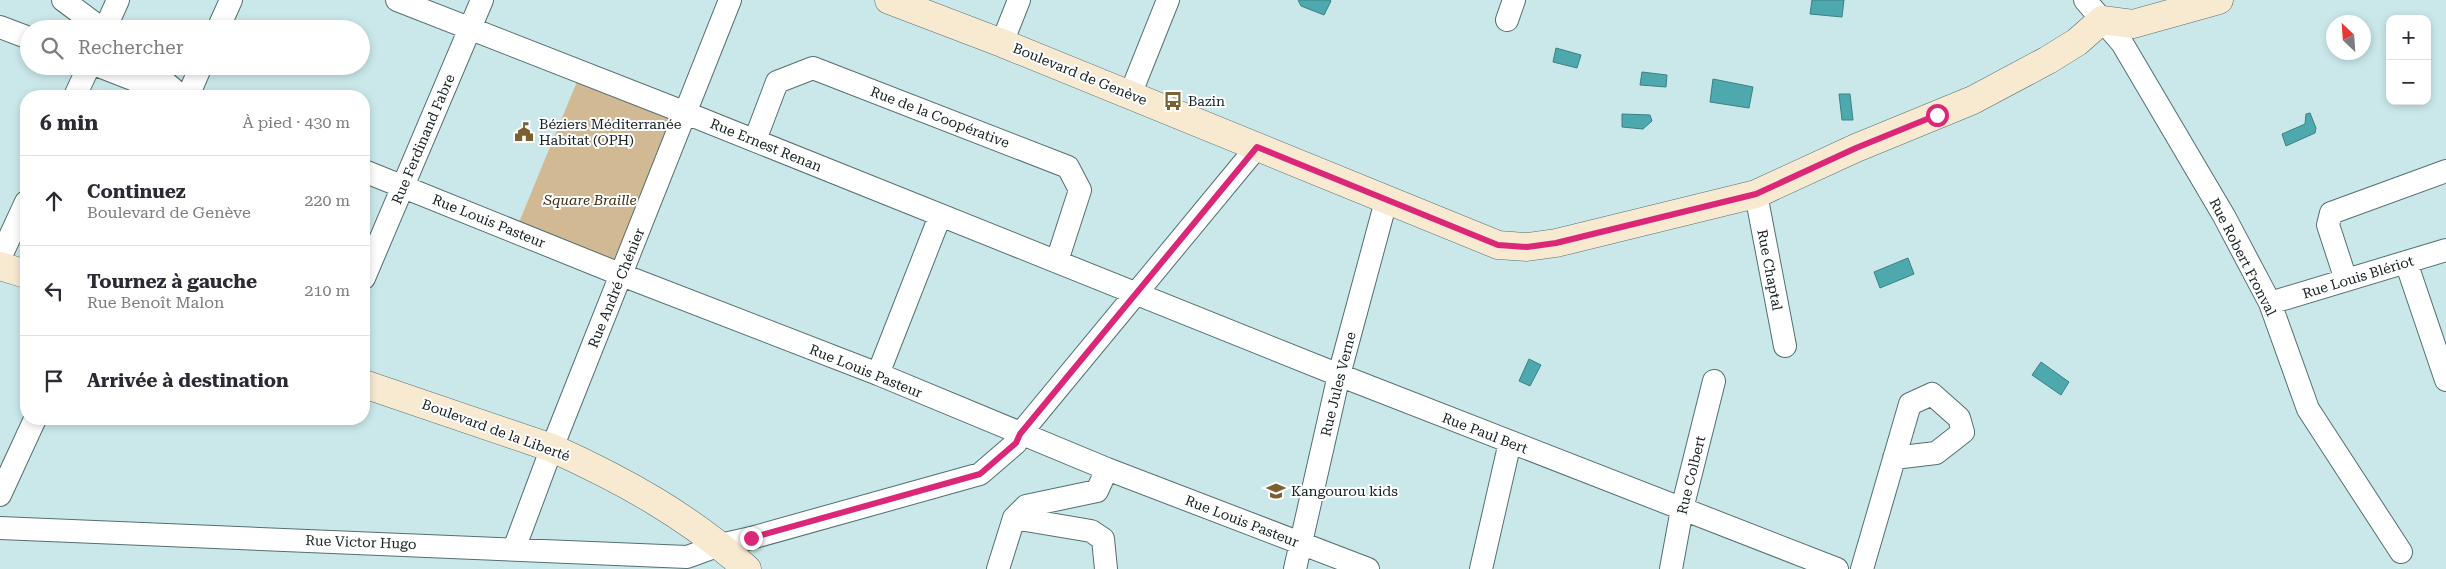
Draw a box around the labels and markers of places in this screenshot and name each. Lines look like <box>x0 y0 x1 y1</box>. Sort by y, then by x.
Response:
bus stop icon: Bazin <box>1162 90 1184 112</box>
place label: Bazin <box>1188 93 1225 109</box>
place label: Béziers Méditerranée Habitat (OPH) <box>539 116 682 148</box>
public building icon: Béziers Méditerranée Habitat (OPH) <box>513 121 535 143</box>
school or university icon: Kangourou kids <box>1265 480 1287 502</box>
place label: Kangourou kids <box>1291 483 1398 499</box>

